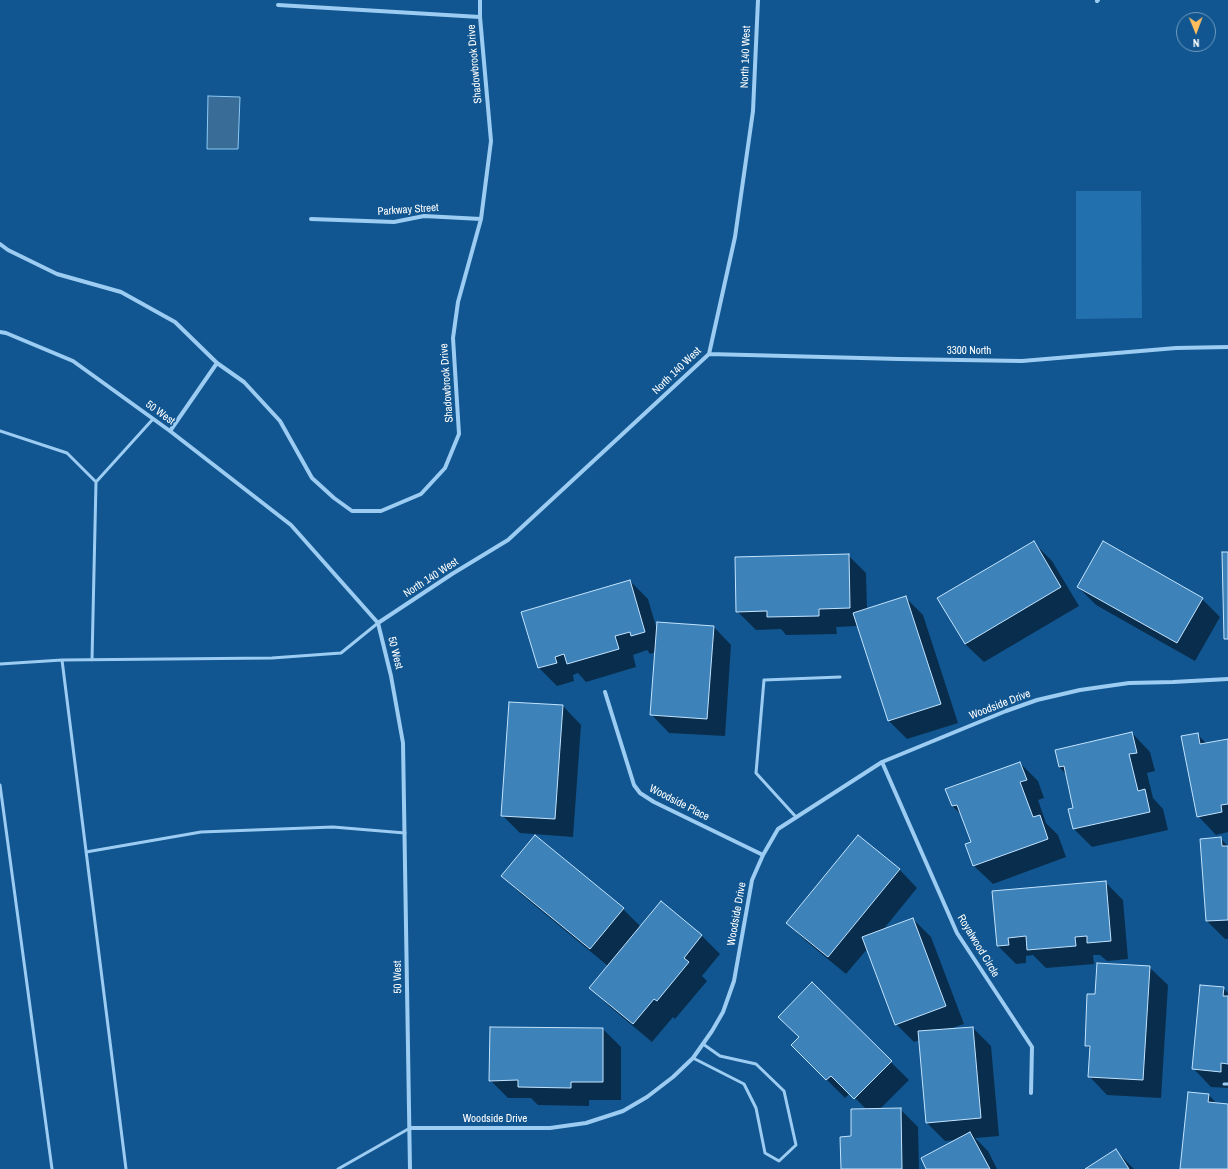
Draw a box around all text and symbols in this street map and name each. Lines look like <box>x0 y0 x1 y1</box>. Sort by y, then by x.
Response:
north arrow <box>1176 12 1216 52</box>
street label: Shadowbrook Drive <box>465 24 485 104</box>
street label: North 140 West <box>738 26 754 88</box>
text: N <box>1193 36 1200 50</box>
street label: Parkway Street <box>377 201 439 219</box>
street label: Shadowbrook Drive <box>438 343 456 423</box>
street label: 3300 North <box>947 344 991 358</box>
street label: North 140 West <box>650 345 704 397</box>
street label: 50 West <box>143 398 177 428</box>
street label: North 140 West <box>401 555 461 601</box>
street label: 50 West <box>385 635 405 671</box>
street label: Woodside Drive <box>968 687 1032 723</box>
street label: Woodside Place <box>647 782 711 824</box>
street label: Woodside Drive <box>725 881 749 947</box>
street label: Royalwood Circle <box>954 912 1002 980</box>
street label: 50 West <box>391 960 405 994</box>
street label: Woodside Drive <box>463 1112 527 1126</box>

